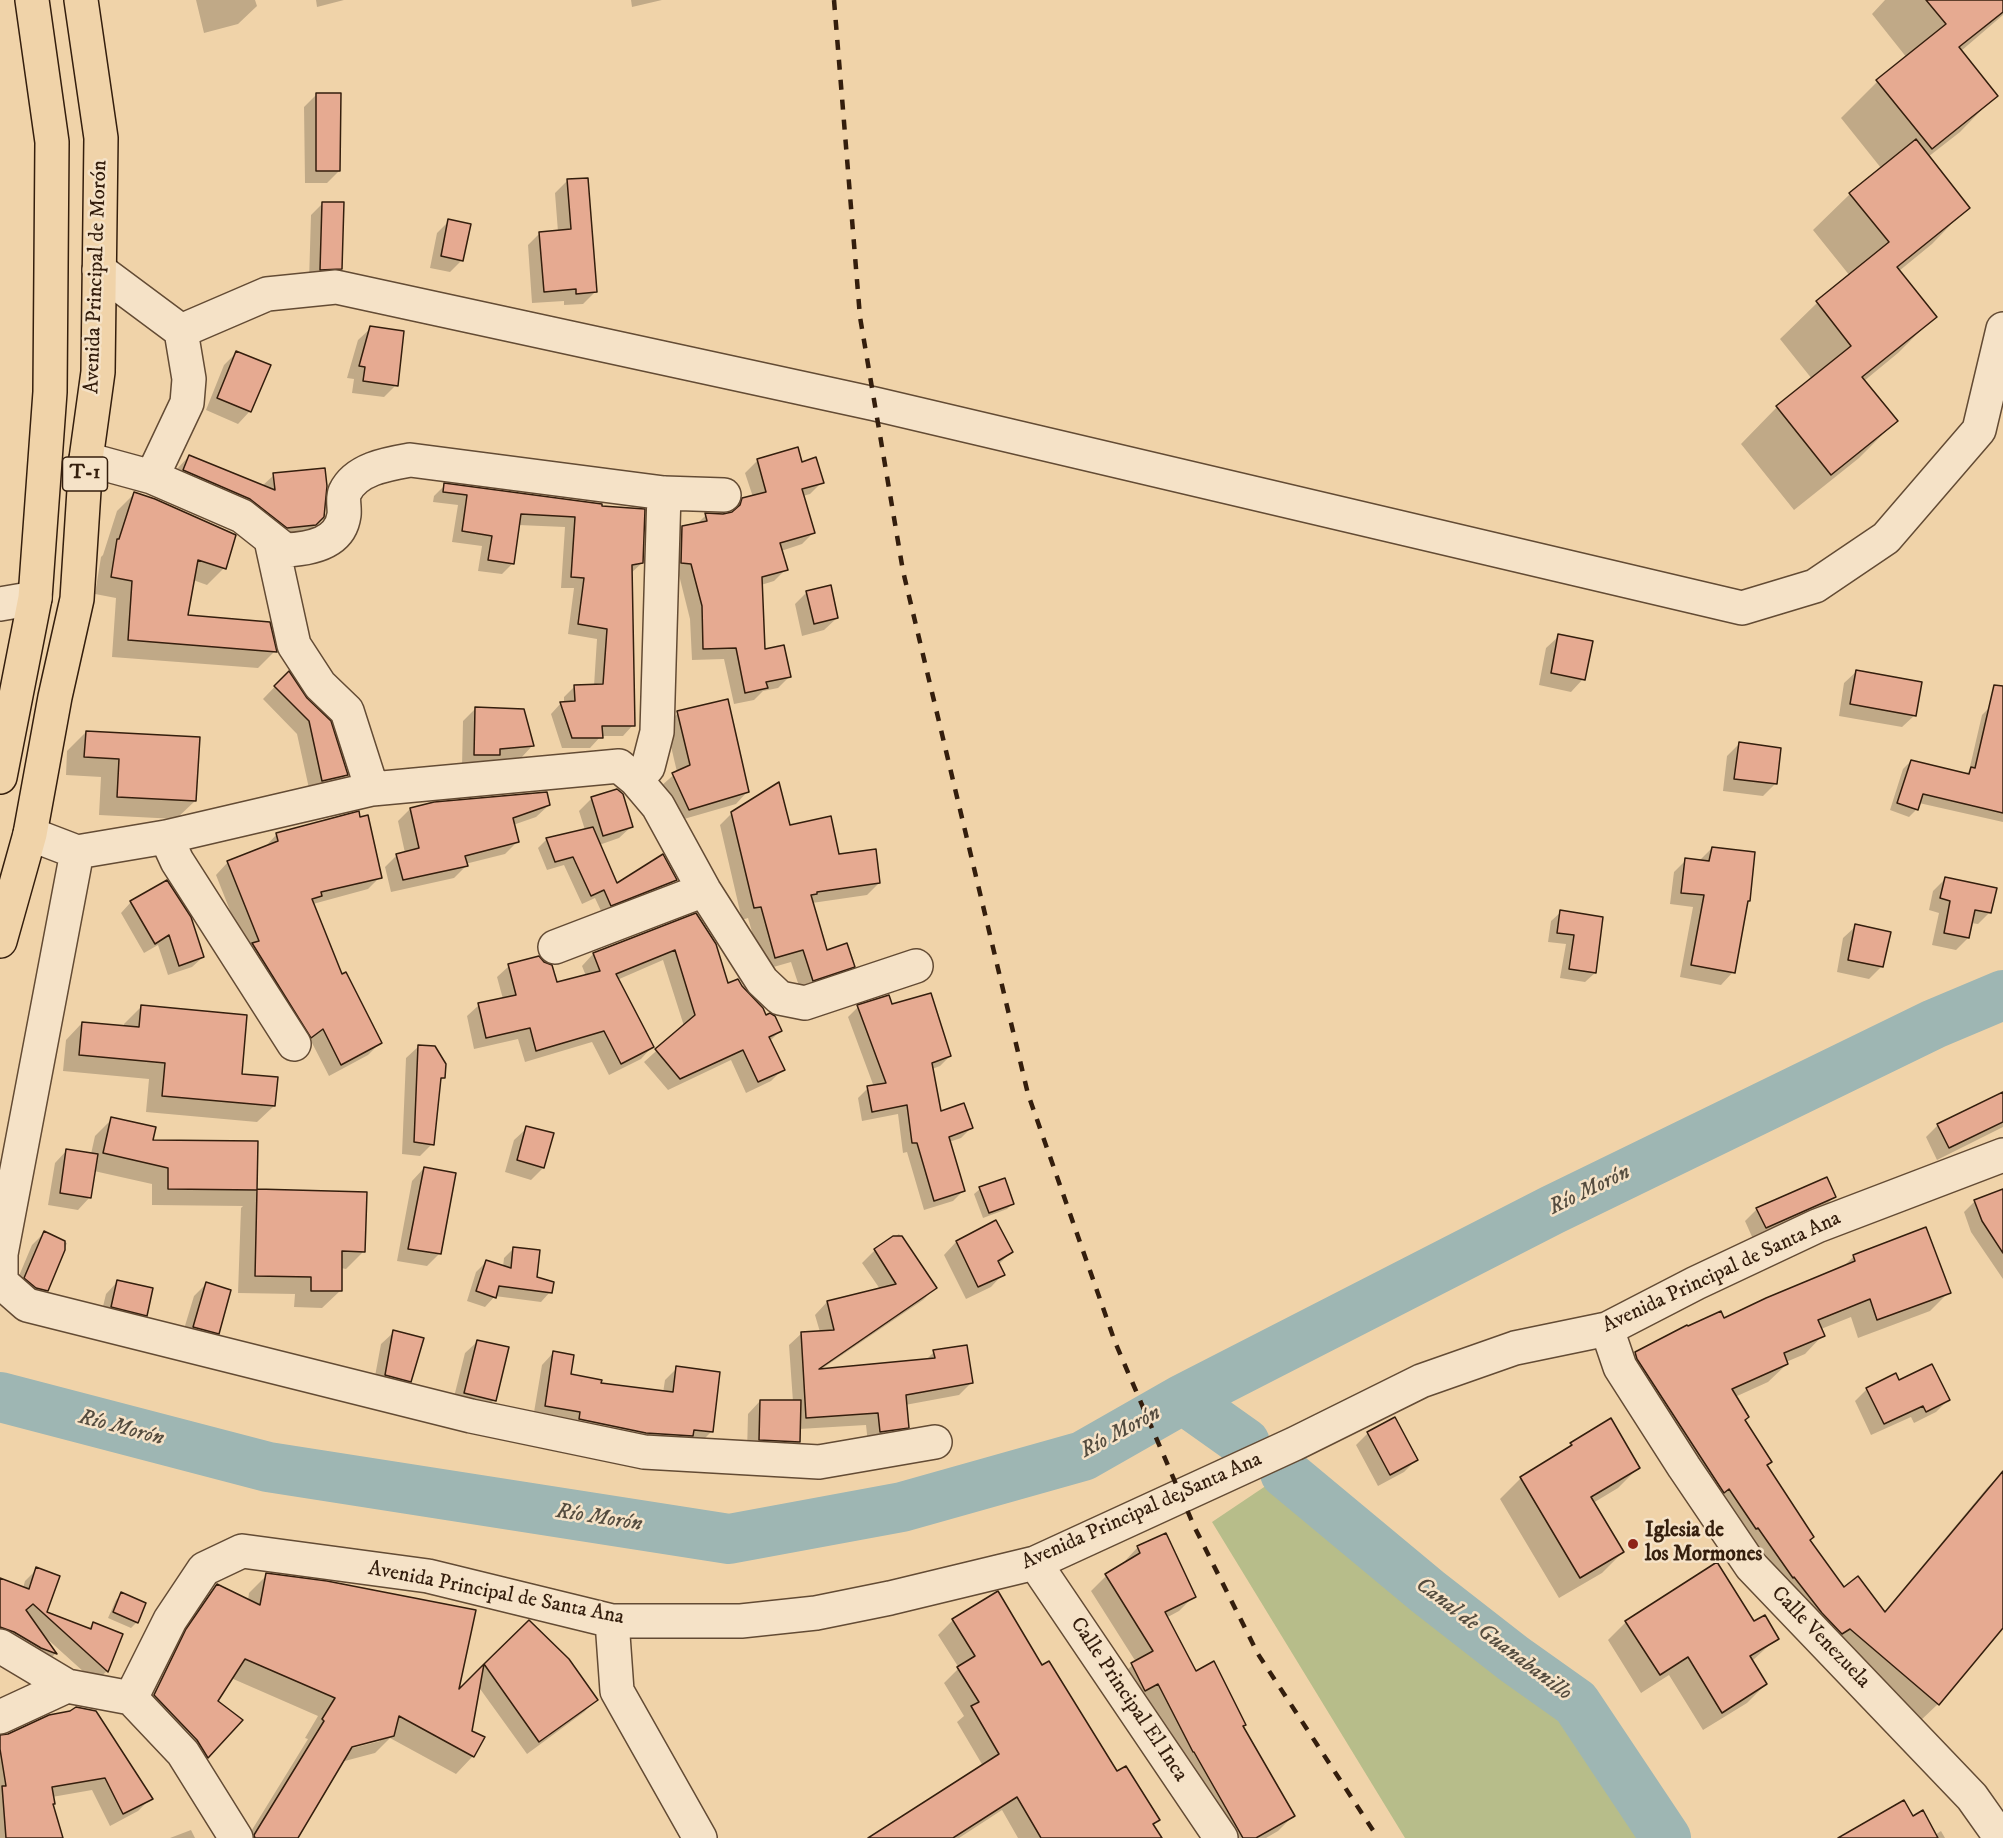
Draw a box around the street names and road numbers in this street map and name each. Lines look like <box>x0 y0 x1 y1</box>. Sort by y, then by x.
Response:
street label: Avenida Principal de Morón <box>80 160 114 394</box>
road number: T-1 <box>62 457 107 491</box>
street label: Avenida Principal de Santa Ana <box>1599 1207 1845 1339</box>
street label: Avenida Principal de Santa Ana <box>1018 1448 1266 1576</box>
street label: Avenida Principal de Santa Ana <box>366 1557 626 1631</box>
street label: Calle Venezuela <box>1765 1582 1875 1694</box>
street label: Calle Principal El Inca <box>1064 1613 1192 1787</box>

